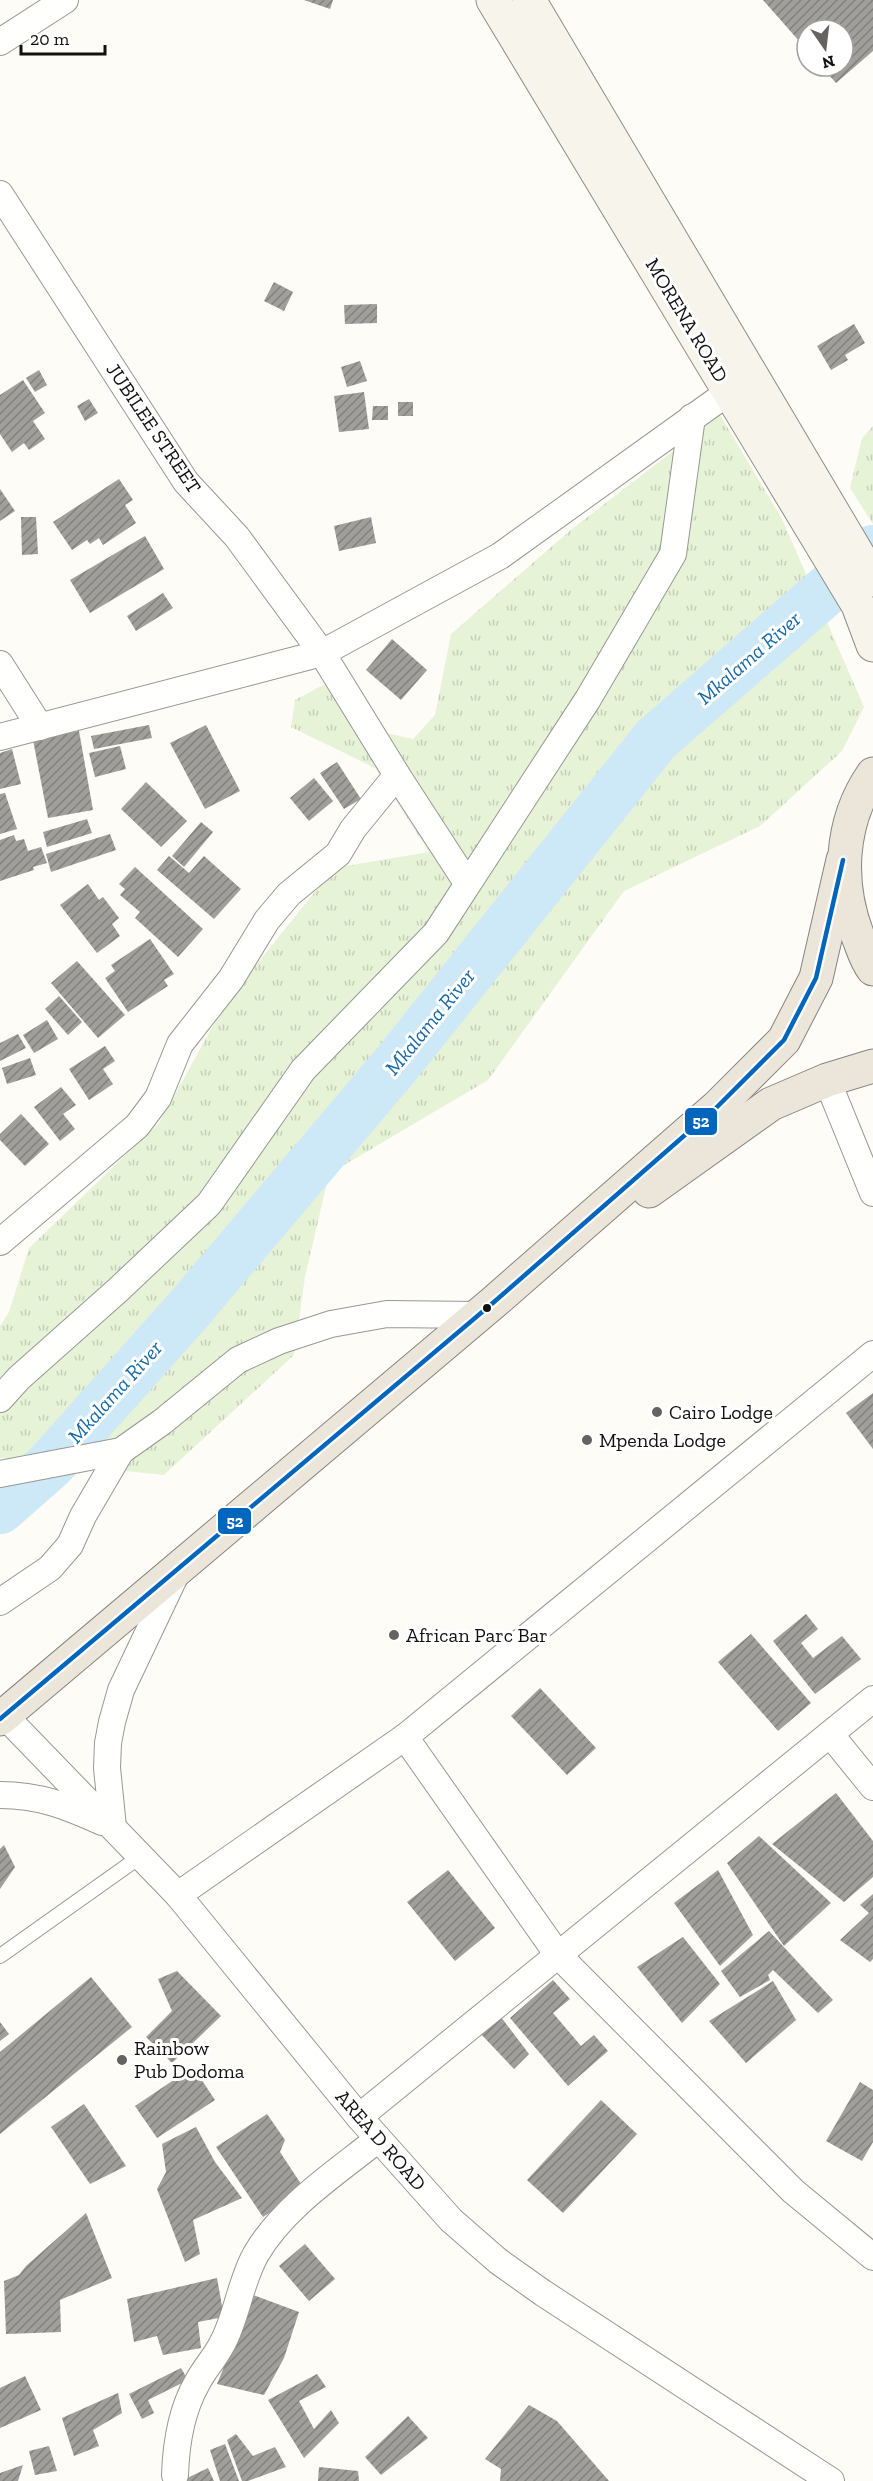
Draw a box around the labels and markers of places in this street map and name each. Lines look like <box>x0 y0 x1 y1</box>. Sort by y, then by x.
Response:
unlabelled marker <box>481 1302 493 1314</box>
place label: Cairo Lodge <box>669 1400 773 1424</box>
marker: Cairo Lodge <box>650 1405 664 1419</box>
place label: Mpenda Lodge <box>599 1428 726 1452</box>
marker: Mpenda Lodge <box>580 1433 594 1447</box>
place label: African Parc Bar <box>406 1623 548 1647</box>
marker: African Parc Bar <box>387 1628 401 1642</box>
place label: Rainbow Pub Dodoma <box>134 2036 245 2083</box>
marker: Rainbow Pub Dodoma <box>115 2053 129 2067</box>

